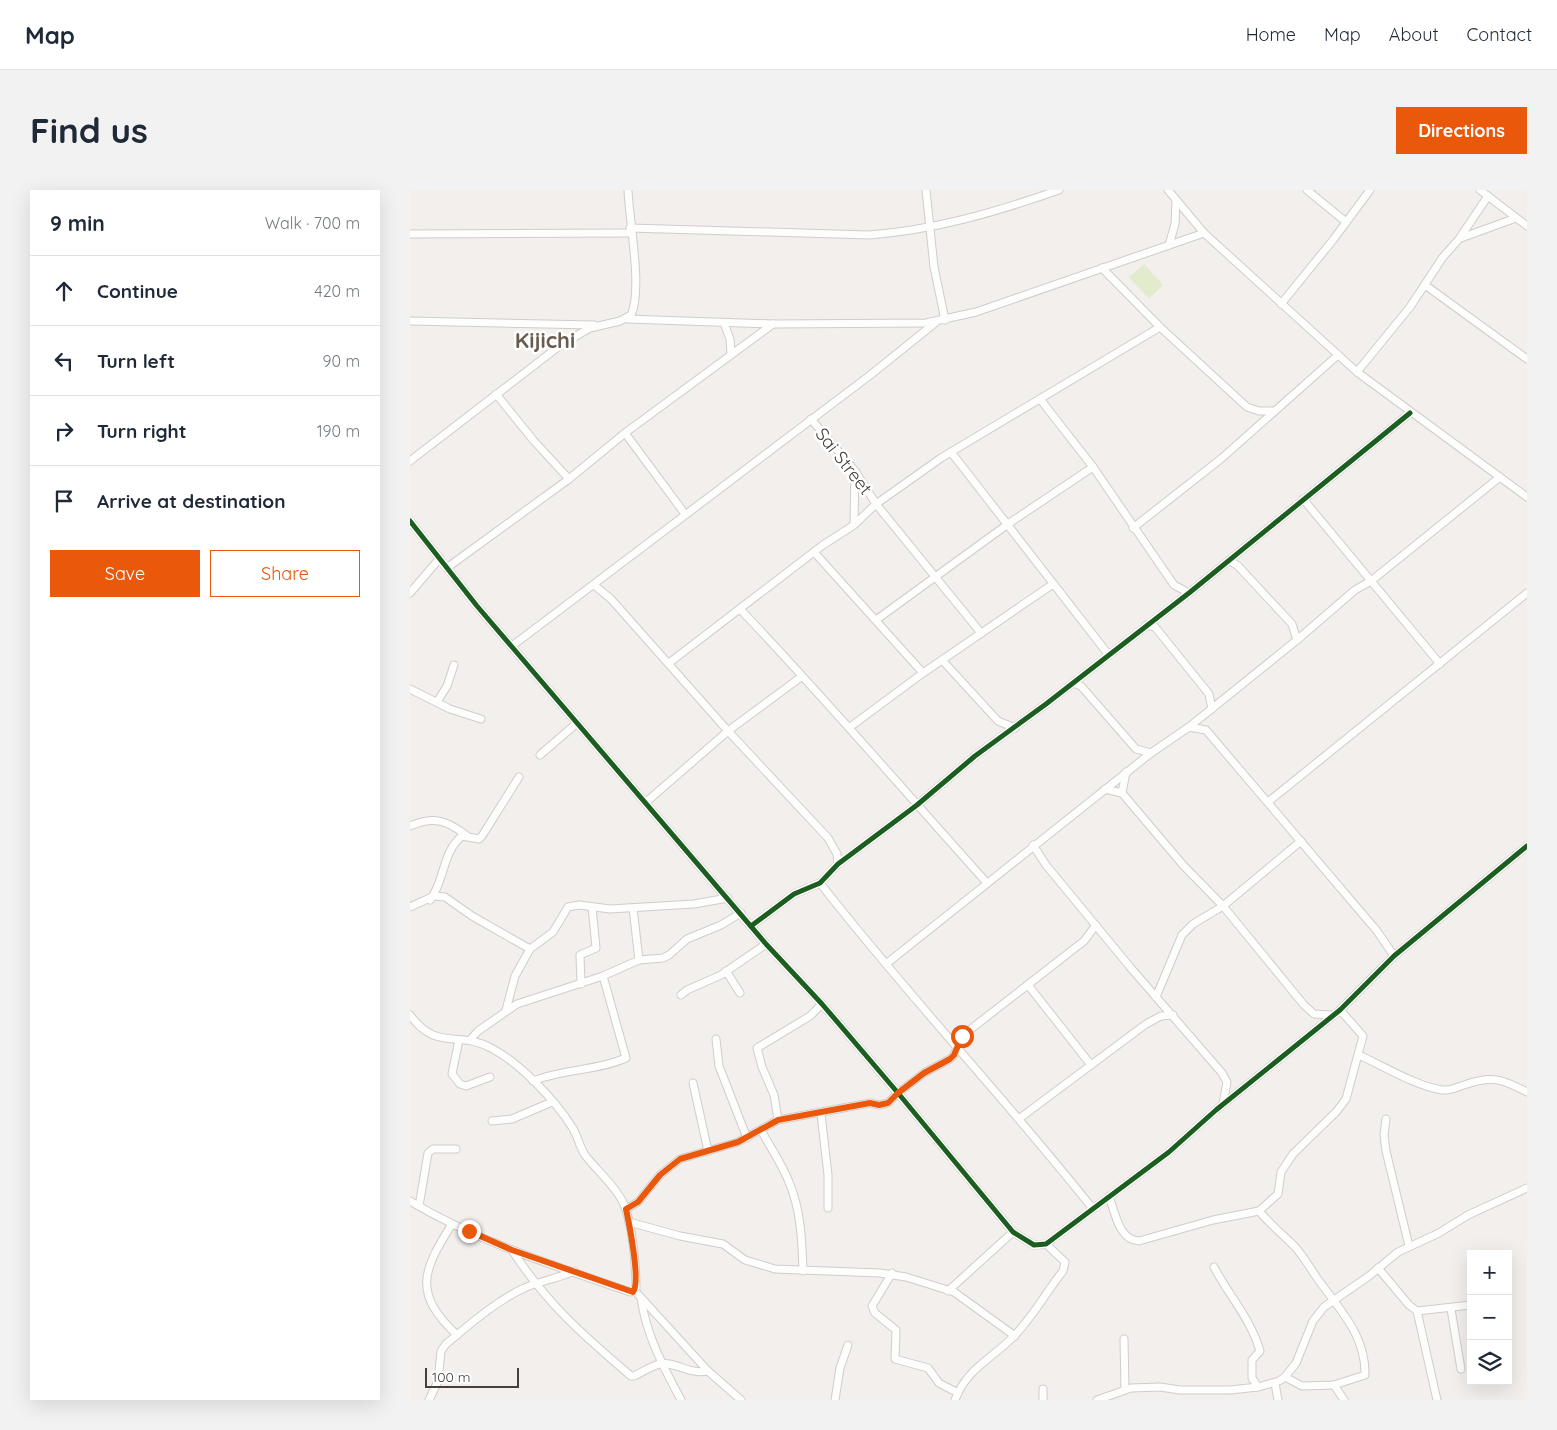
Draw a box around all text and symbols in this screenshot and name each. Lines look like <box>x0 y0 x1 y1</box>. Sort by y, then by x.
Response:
text: Map <box>25 20 75 50</box>
text: Home <box>1246 23 1296 46</box>
text: Map <box>1324 23 1361 46</box>
text: About <box>1389 23 1439 46</box>
text: Contact <box>1467 23 1532 46</box>
button: Directions <box>1396 107 1527 154</box>
text: Find us <box>30 108 148 152</box>
text: 9 min <box>50 210 105 236</box>
text: Walk · 700 m <box>265 213 360 233</box>
icon: ahead <box>50 277 78 305</box>
text: Continue <box>97 279 178 303</box>
text: 420 m <box>314 281 360 301</box>
district label: Kijichi <box>515 326 575 354</box>
icon: left <box>50 347 78 375</box>
text: Turn left <box>97 349 175 373</box>
text: 90 m <box>323 351 360 371</box>
icon: right <box>50 417 78 445</box>
text: Turn right <box>97 419 186 443</box>
text: 190 m <box>317 421 360 441</box>
street label: Sai Street <box>811 423 877 499</box>
icon: arrive <box>50 487 78 515</box>
text: Arrive at destination <box>97 489 286 513</box>
button: Save <box>50 550 200 597</box>
button: Share <box>210 550 360 597</box>
route start <box>951 1025 974 1048</box>
route end <box>458 1220 481 1243</box>
map controls <box>1467 1250 1512 1385</box>
button: + <box>1467 1250 1512 1295</box>
button: − <box>1467 1295 1512 1340</box>
button: layers <box>1467 1340 1512 1385</box>
scale bar <box>425 1365 519 1388</box>
text: 100 m <box>432 1368 470 1386</box>

